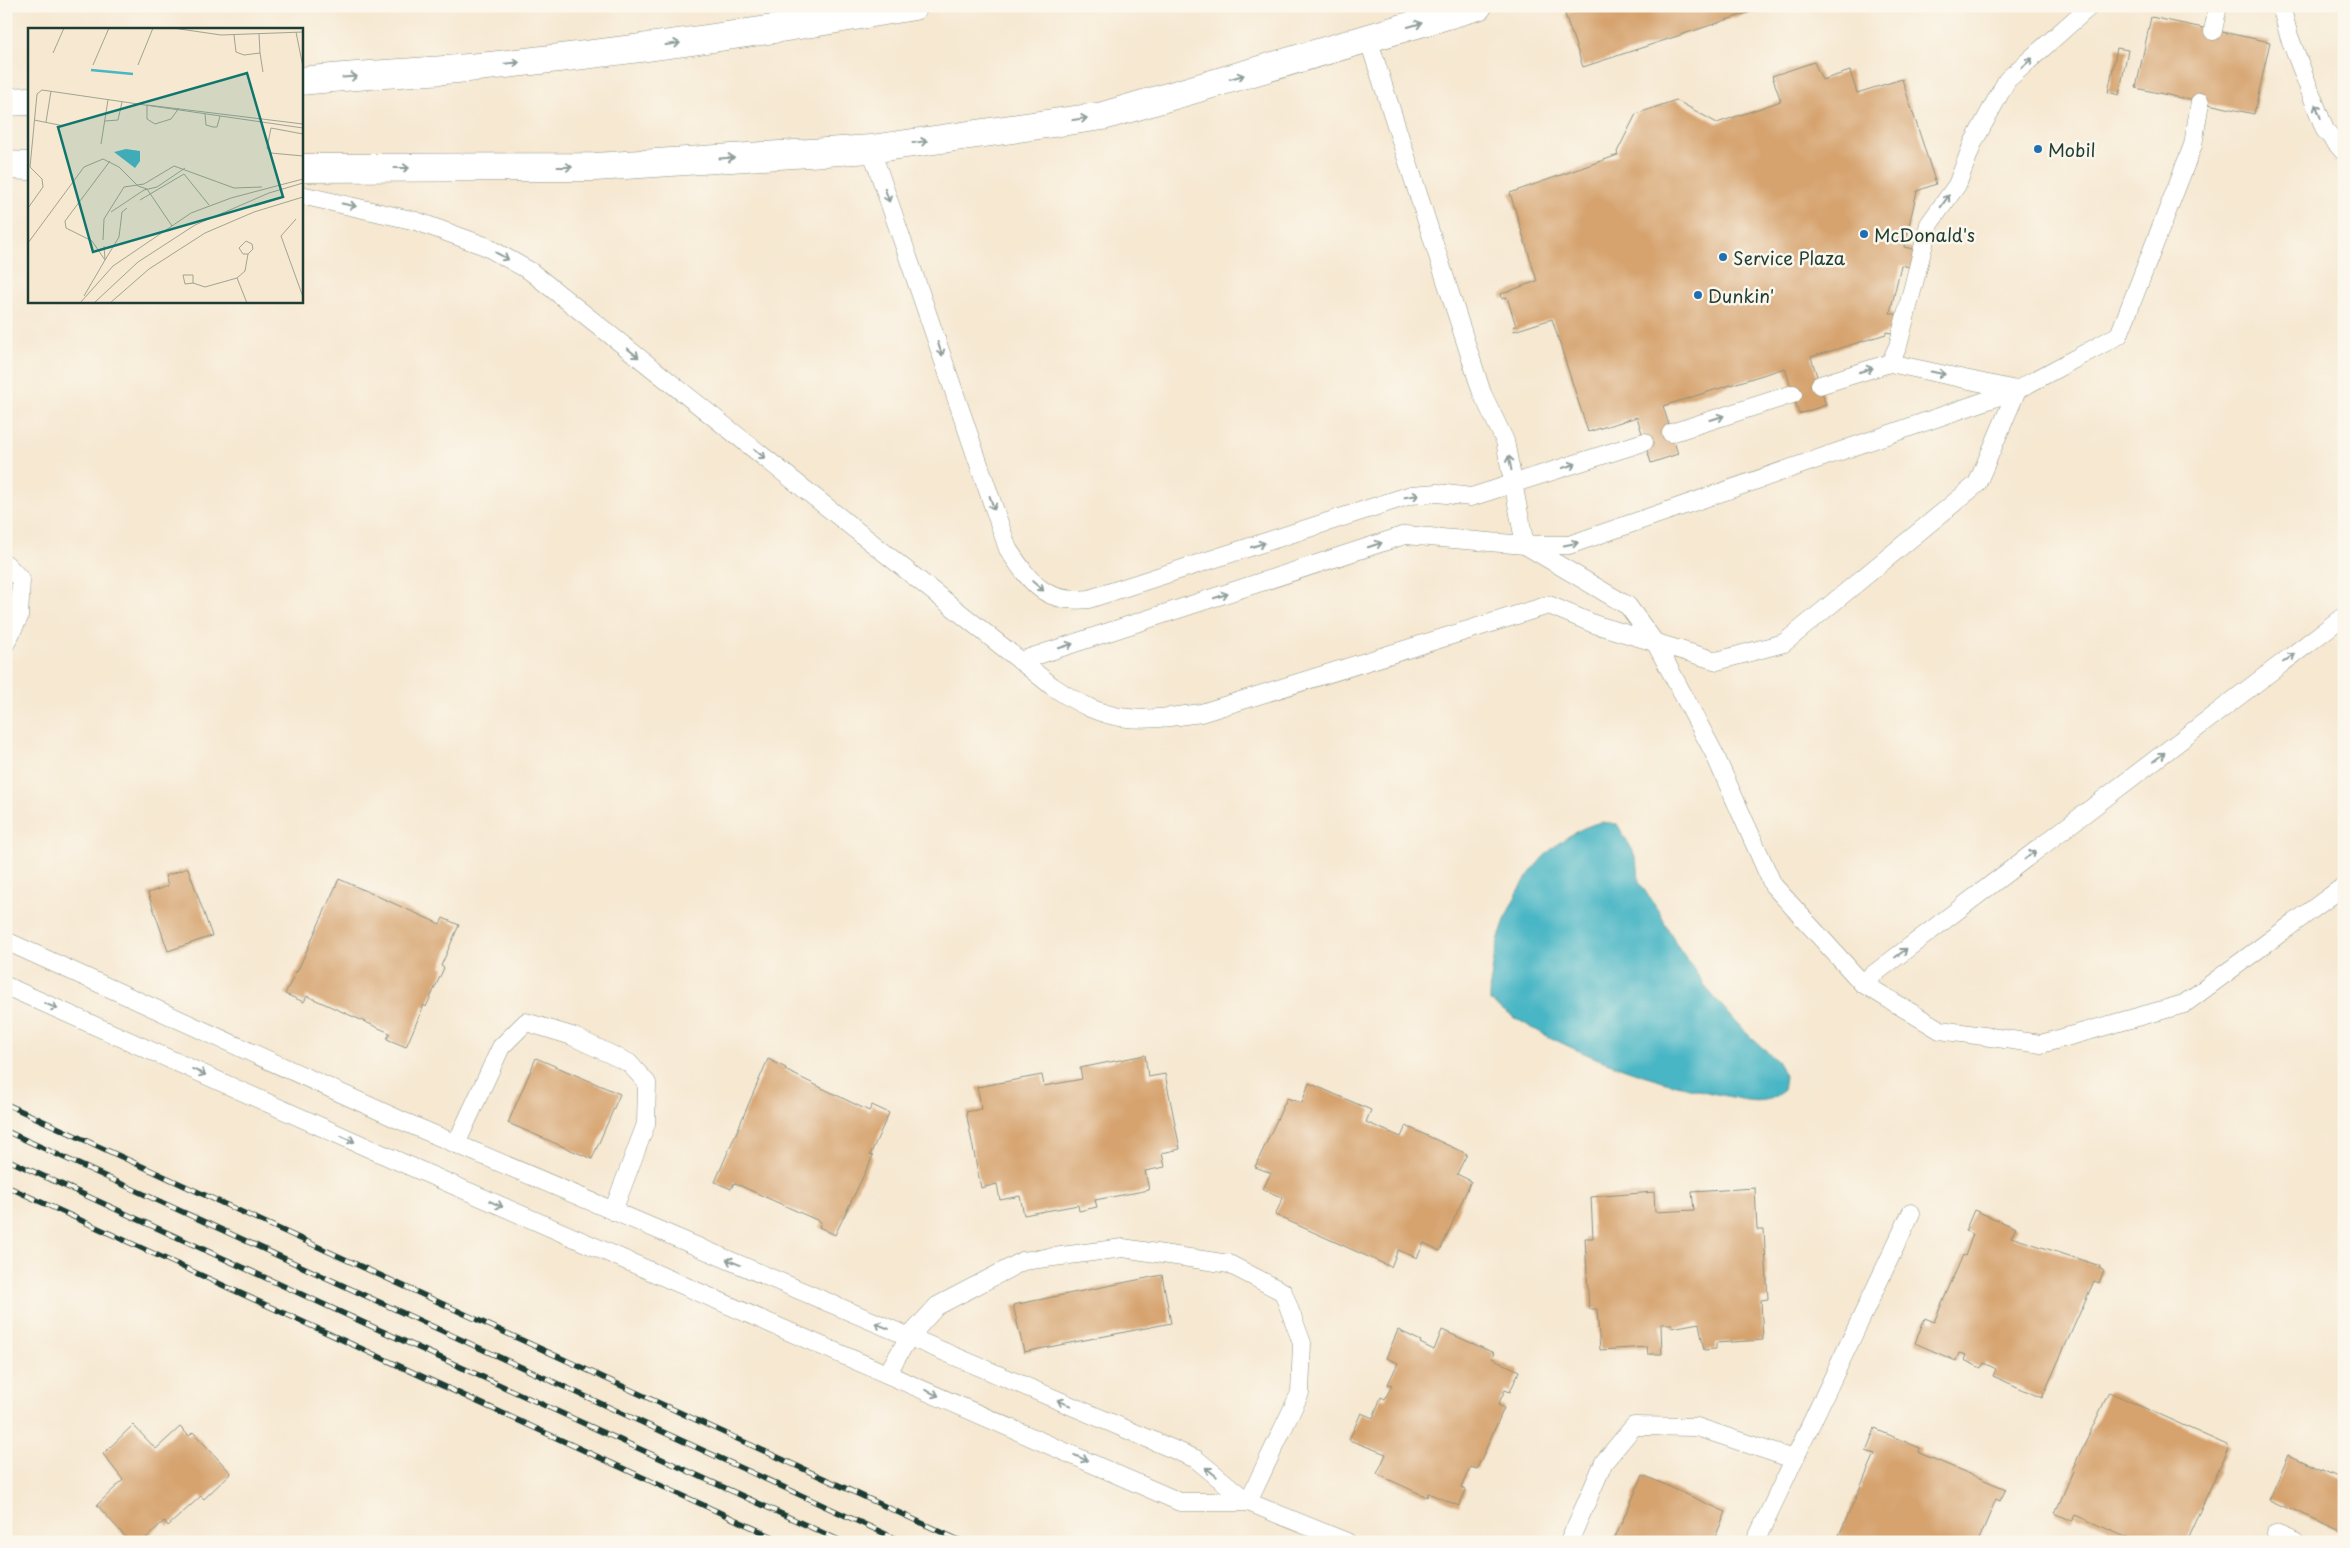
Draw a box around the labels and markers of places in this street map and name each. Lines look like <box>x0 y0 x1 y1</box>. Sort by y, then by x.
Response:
place label: Mobil <box>2048 136 2095 163</box>
marker: Mobil <box>2032 143 2044 155</box>
place label: McDonald's <box>1874 221 1975 248</box>
marker: McDonald's <box>1858 228 1870 240</box>
place label: Service Plaza <box>1733 244 1846 271</box>
marker: Service Plaza <box>1717 251 1729 263</box>
place label: Dunkin' <box>1708 282 1774 309</box>
marker: Dunkin' <box>1692 289 1704 301</box>

